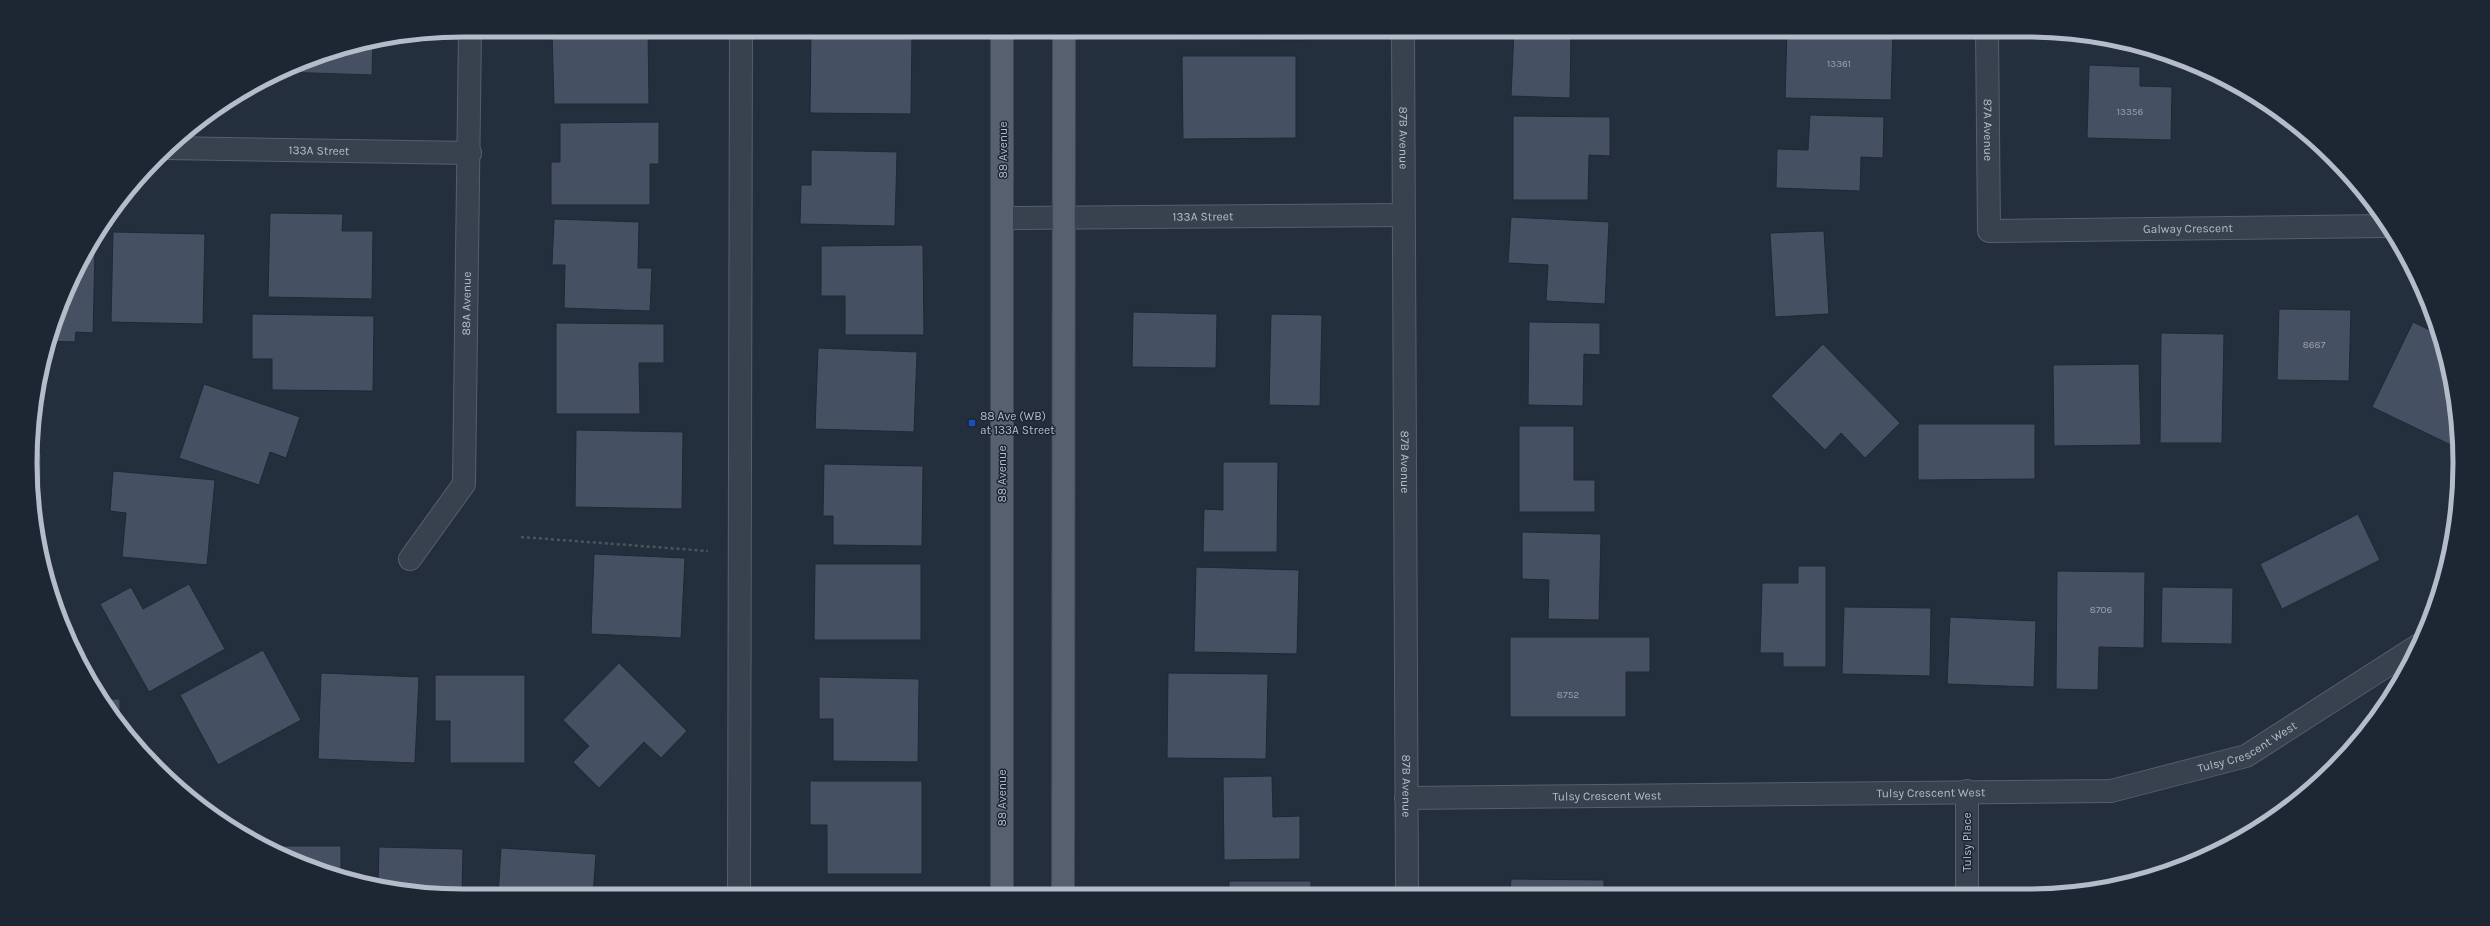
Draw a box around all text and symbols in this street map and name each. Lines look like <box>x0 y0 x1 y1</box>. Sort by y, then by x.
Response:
house number: 13361 <box>1827 58 1851 70</box>
street label: 87A Avenue <box>1981 99 1995 161</box>
house number: 13356 <box>2117 106 2144 118</box>
street label: 87B Avenue <box>1396 107 1411 169</box>
street label: 88 Avenue <box>996 121 1010 179</box>
street label: 133A Street <box>288 143 350 158</box>
street label: 133A Street <box>1172 209 1234 224</box>
street label: Galway Crescent <box>2143 221 2233 236</box>
street label: 88A Avenue <box>459 271 474 336</box>
house number: 8687 <box>2303 339 2326 351</box>
place label: 88 Ave (WB) at 133A Street <box>980 409 1055 437</box>
marker: 88 Ave (WB) at 133A Street <box>967 418 977 428</box>
street label: 87B Avenue <box>1398 431 1412 493</box>
street label: 88 Avenue <box>995 445 1009 503</box>
house number: 8706 <box>2090 604 2113 616</box>
house number: 8752 <box>1557 689 1579 701</box>
street label: Tulsy Crescent West <box>2196 718 2300 775</box>
street label: 87B Avenue <box>1399 755 1414 817</box>
street label: 88 Avenue <box>995 769 1009 827</box>
street label: Tulsy Crescent West <box>1876 785 1986 800</box>
street label: Tulsy Crescent West <box>1552 788 1662 804</box>
street label: Tulsy Place <box>1960 812 1974 872</box>

